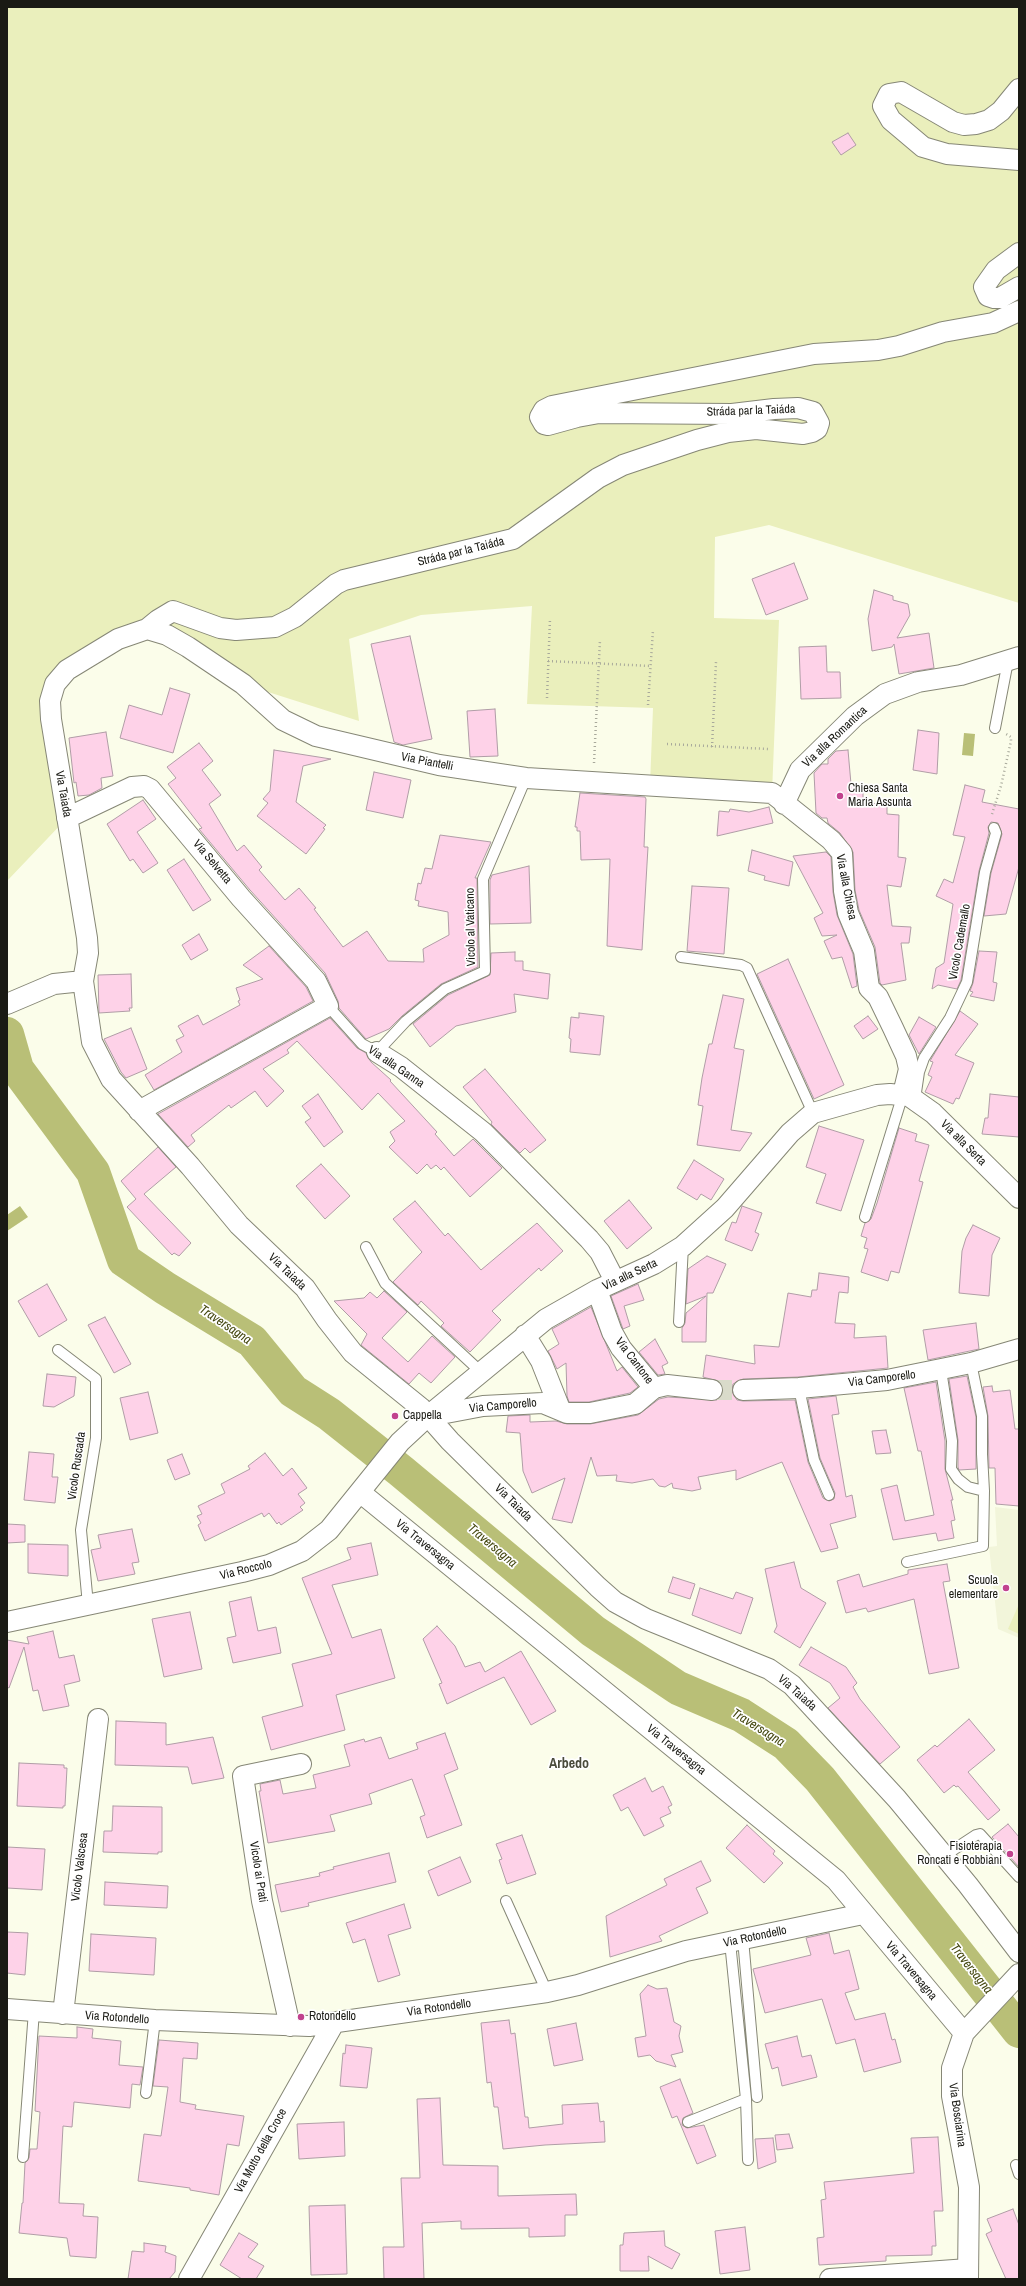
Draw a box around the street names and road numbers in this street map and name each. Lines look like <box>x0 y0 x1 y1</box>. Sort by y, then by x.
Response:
street label: Stráda par la Taiáda <box>706 402 796 420</box>
street label: Stráda par la Taiáda <box>416 534 506 570</box>
street label: Via alla Romantica <box>800 703 870 771</box>
street label: Via Piantelli <box>400 750 454 774</box>
street label: Via Taiada <box>52 770 74 818</box>
street label: Via Selvetta <box>189 837 235 887</box>
street label: Via alla Chiesa <box>833 853 859 921</box>
street label: Vicolo al Vaticano <box>463 888 479 966</box>
street label: Vicolo Cademallo <box>946 903 974 981</box>
street label: Via alla Ganna <box>365 1043 427 1091</box>
street label: Via alla Serta <box>937 1117 989 1169</box>
street label: Via Taiada <box>265 1250 309 1294</box>
street label: Via alla Serta <box>600 1256 660 1294</box>
street label: Via Cantone <box>612 1335 656 1387</box>
street label: Via Camporello <box>848 1368 916 1390</box>
street label: Via Camporello <box>469 1396 537 1416</box>
street label: Vicolo Ruscada <box>65 1431 89 1501</box>
street label: Via Taiada <box>491 1481 535 1525</box>
street label: Via Traversagna <box>392 1517 458 1573</box>
street label: Via Roccolo <box>219 1557 273 1583</box>
street label: Via Taiada <box>775 1672 819 1714</box>
street label: Via Traversagna <box>643 1722 709 1778</box>
street label: Vicolo Valscesa <box>69 1832 91 1902</box>
street label: Vicolo ai Prati <box>246 1840 270 1904</box>
street label: Via Rotondello <box>722 1923 788 1951</box>
street label: Via Traversagna <box>882 1939 940 2003</box>
street label: Via Rotondello <box>406 1996 472 2020</box>
street label: Via Rotondello <box>84 2009 150 2027</box>
street label: Via Bosciarina <box>945 2082 969 2148</box>
street label: Via Motto della Croce <box>232 2106 290 2196</box>

